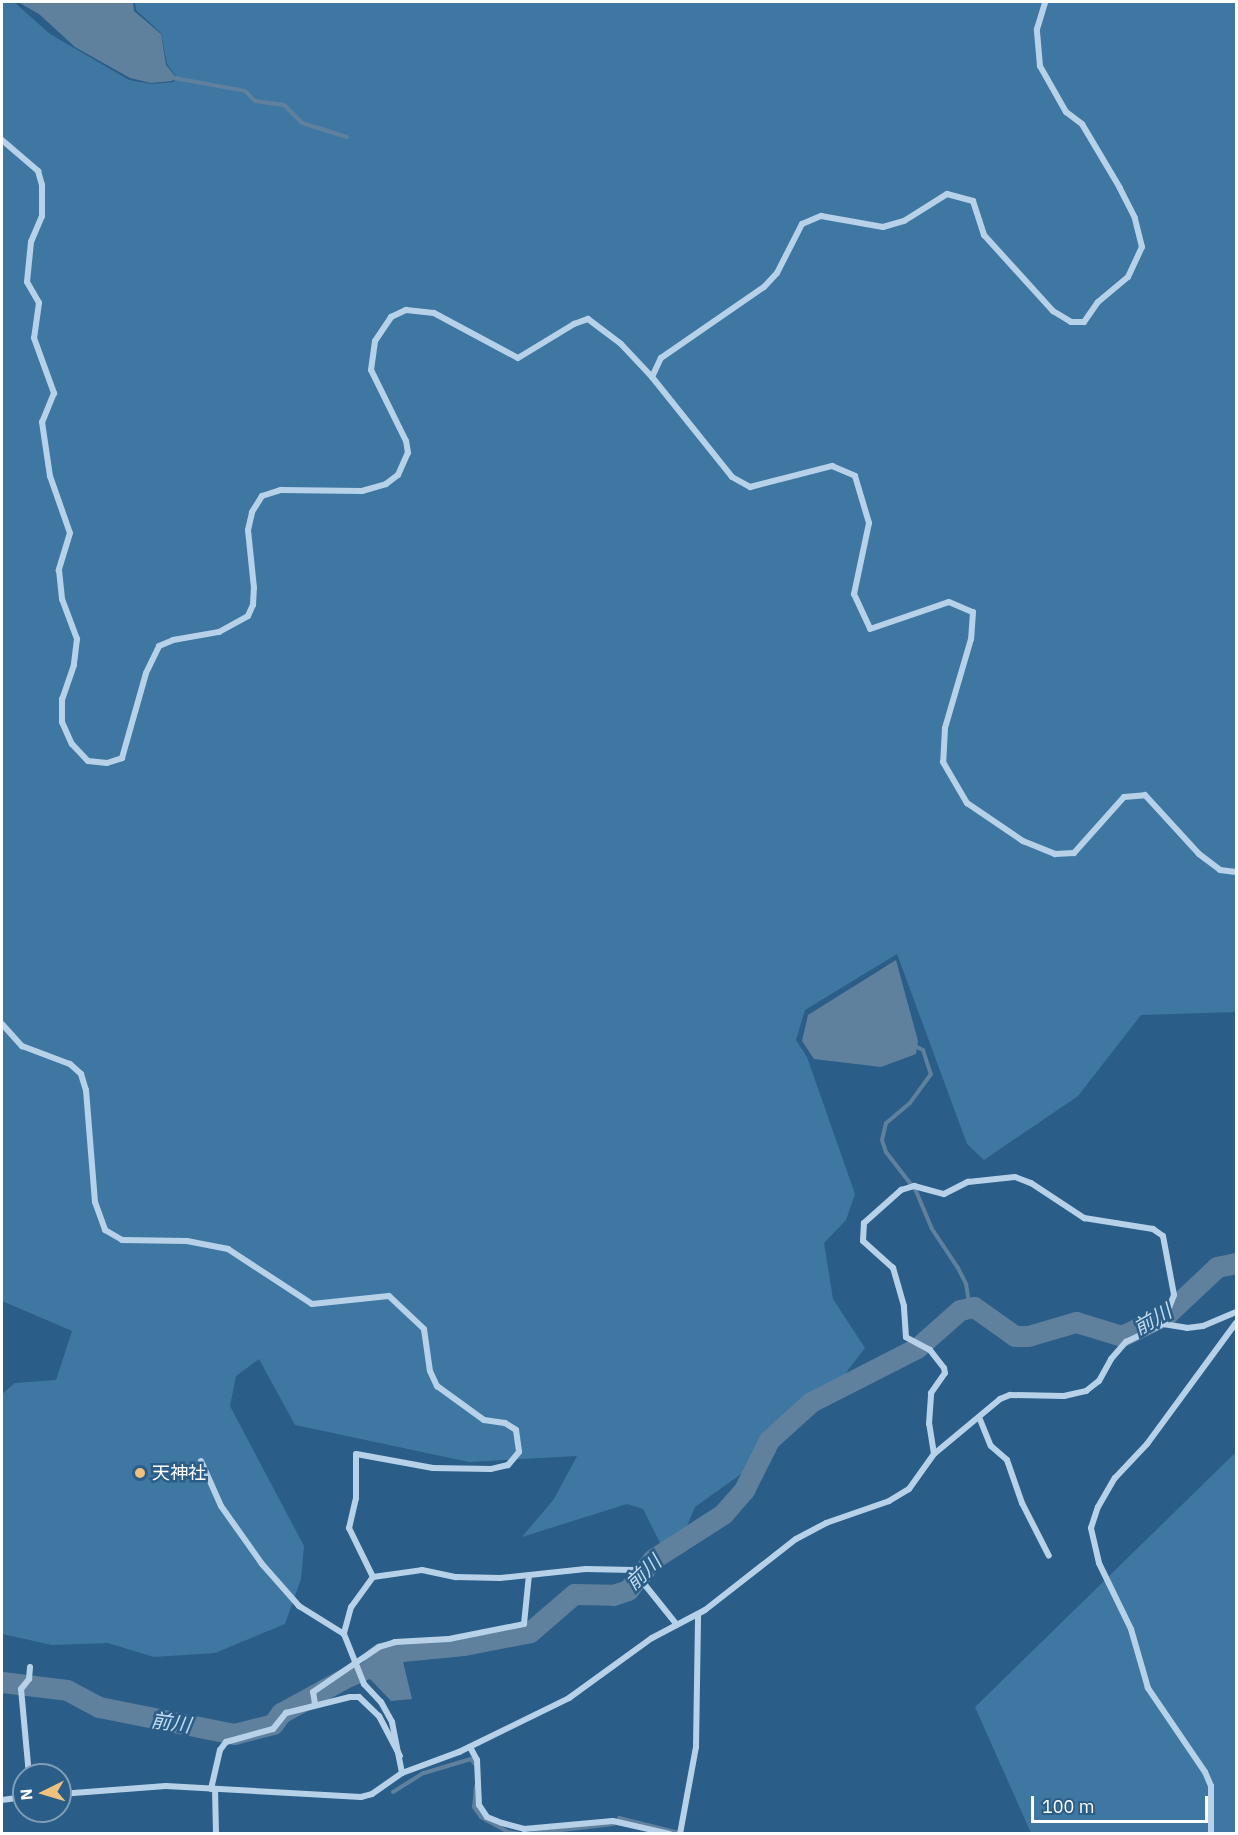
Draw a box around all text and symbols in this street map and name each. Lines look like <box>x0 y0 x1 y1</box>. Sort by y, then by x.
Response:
water label: 前川 <box>1129 1299 1175 1339</box>
place label: 天神社 <box>152 1462 206 1484</box>
marker: 天神社 <box>133 1466 147 1480</box>
water label: 前川 <box>620 1550 666 1594</box>
water label: 前川 <box>150 1707 192 1737</box>
north arrow <box>12 1763 72 1823</box>
scale bar <box>1034 1784 1211 1822</box>
text: N <box>16 1788 37 1801</box>
text: 100 m <box>1042 1795 1094 1818</box>

